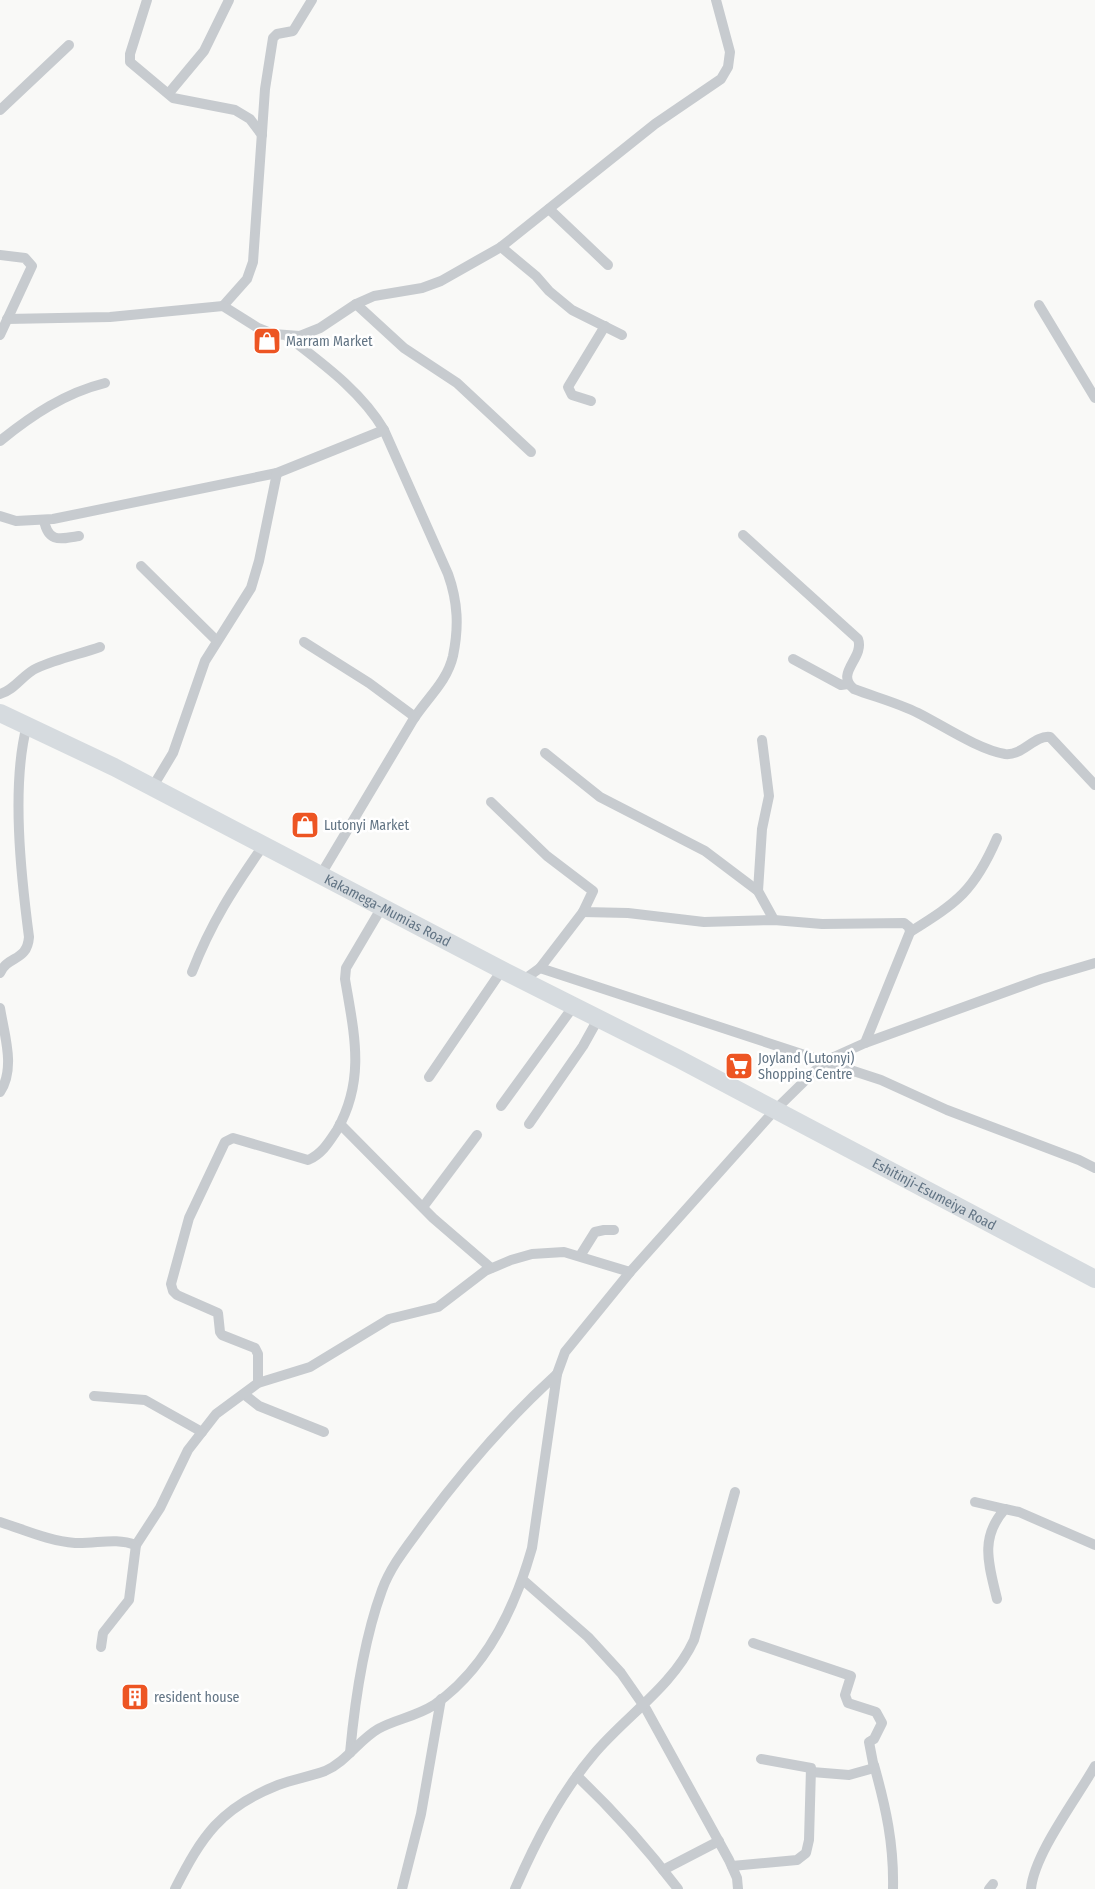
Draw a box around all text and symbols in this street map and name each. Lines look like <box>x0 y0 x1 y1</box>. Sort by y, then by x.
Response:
shop icon: Marram Market <box>252 326 282 356</box>
place label: Marram Market <box>286 333 373 350</box>
shop icon: Lutonyi Market <box>290 810 320 840</box>
place label: Lutonyi Market <box>324 817 409 834</box>
street label: Kakamega-Mumias Road <box>321 871 453 951</box>
place label: Joyland (Lutonyi) Shopping Centre <box>758 1050 854 1083</box>
supermarket icon: Joyland (Lutonyi) Shopping Centre <box>724 1051 754 1081</box>
street label: Eshitinji-Esumeiya Road <box>869 1155 999 1234</box>
building icon: resident house <box>120 1682 150 1712</box>
place label: resident house <box>154 1689 240 1706</box>

